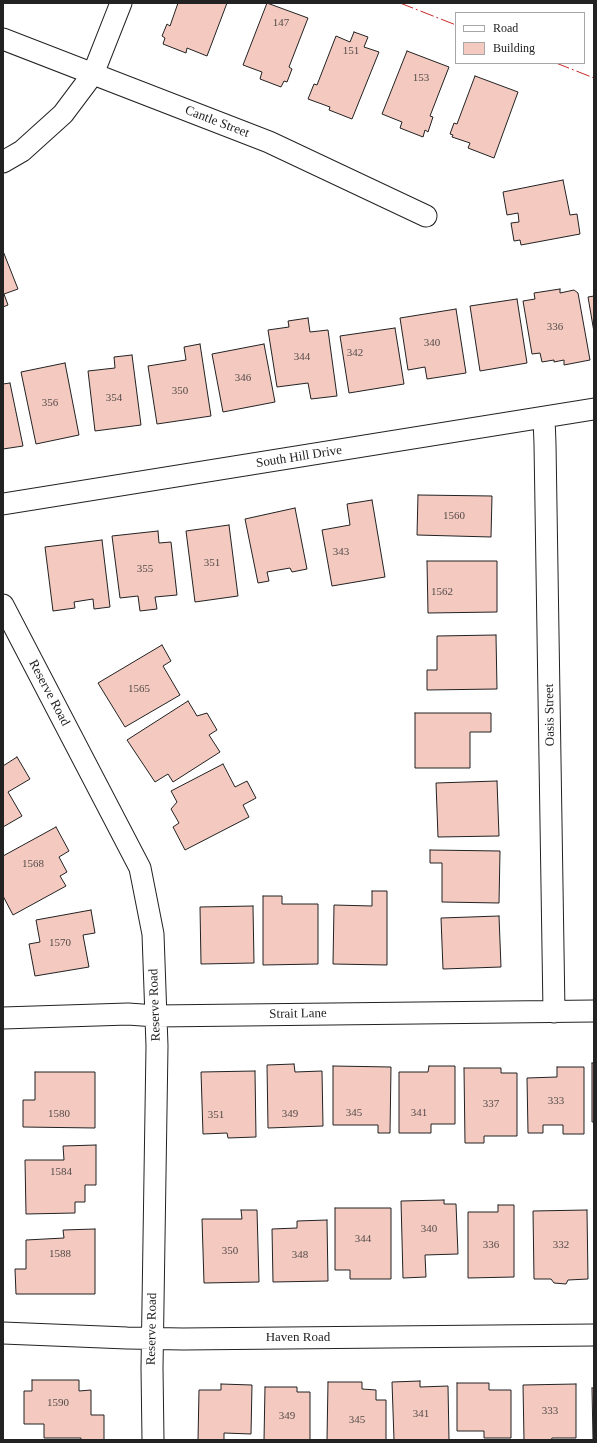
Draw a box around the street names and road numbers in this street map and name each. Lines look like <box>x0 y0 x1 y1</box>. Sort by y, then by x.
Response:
street label: Cantle Street <box>183 103 251 141</box>
street label: South Hill Drive <box>255 443 343 471</box>
street label: Reserve Road <box>25 657 73 729</box>
street label: Oasis Street <box>542 684 558 746</box>
street label: Reserve Road <box>146 968 164 1042</box>
street label: Strait Lane <box>269 1006 327 1022</box>
street label: Reserve Road <box>144 1293 160 1365</box>
street label: Haven Road <box>266 1330 330 1346</box>

